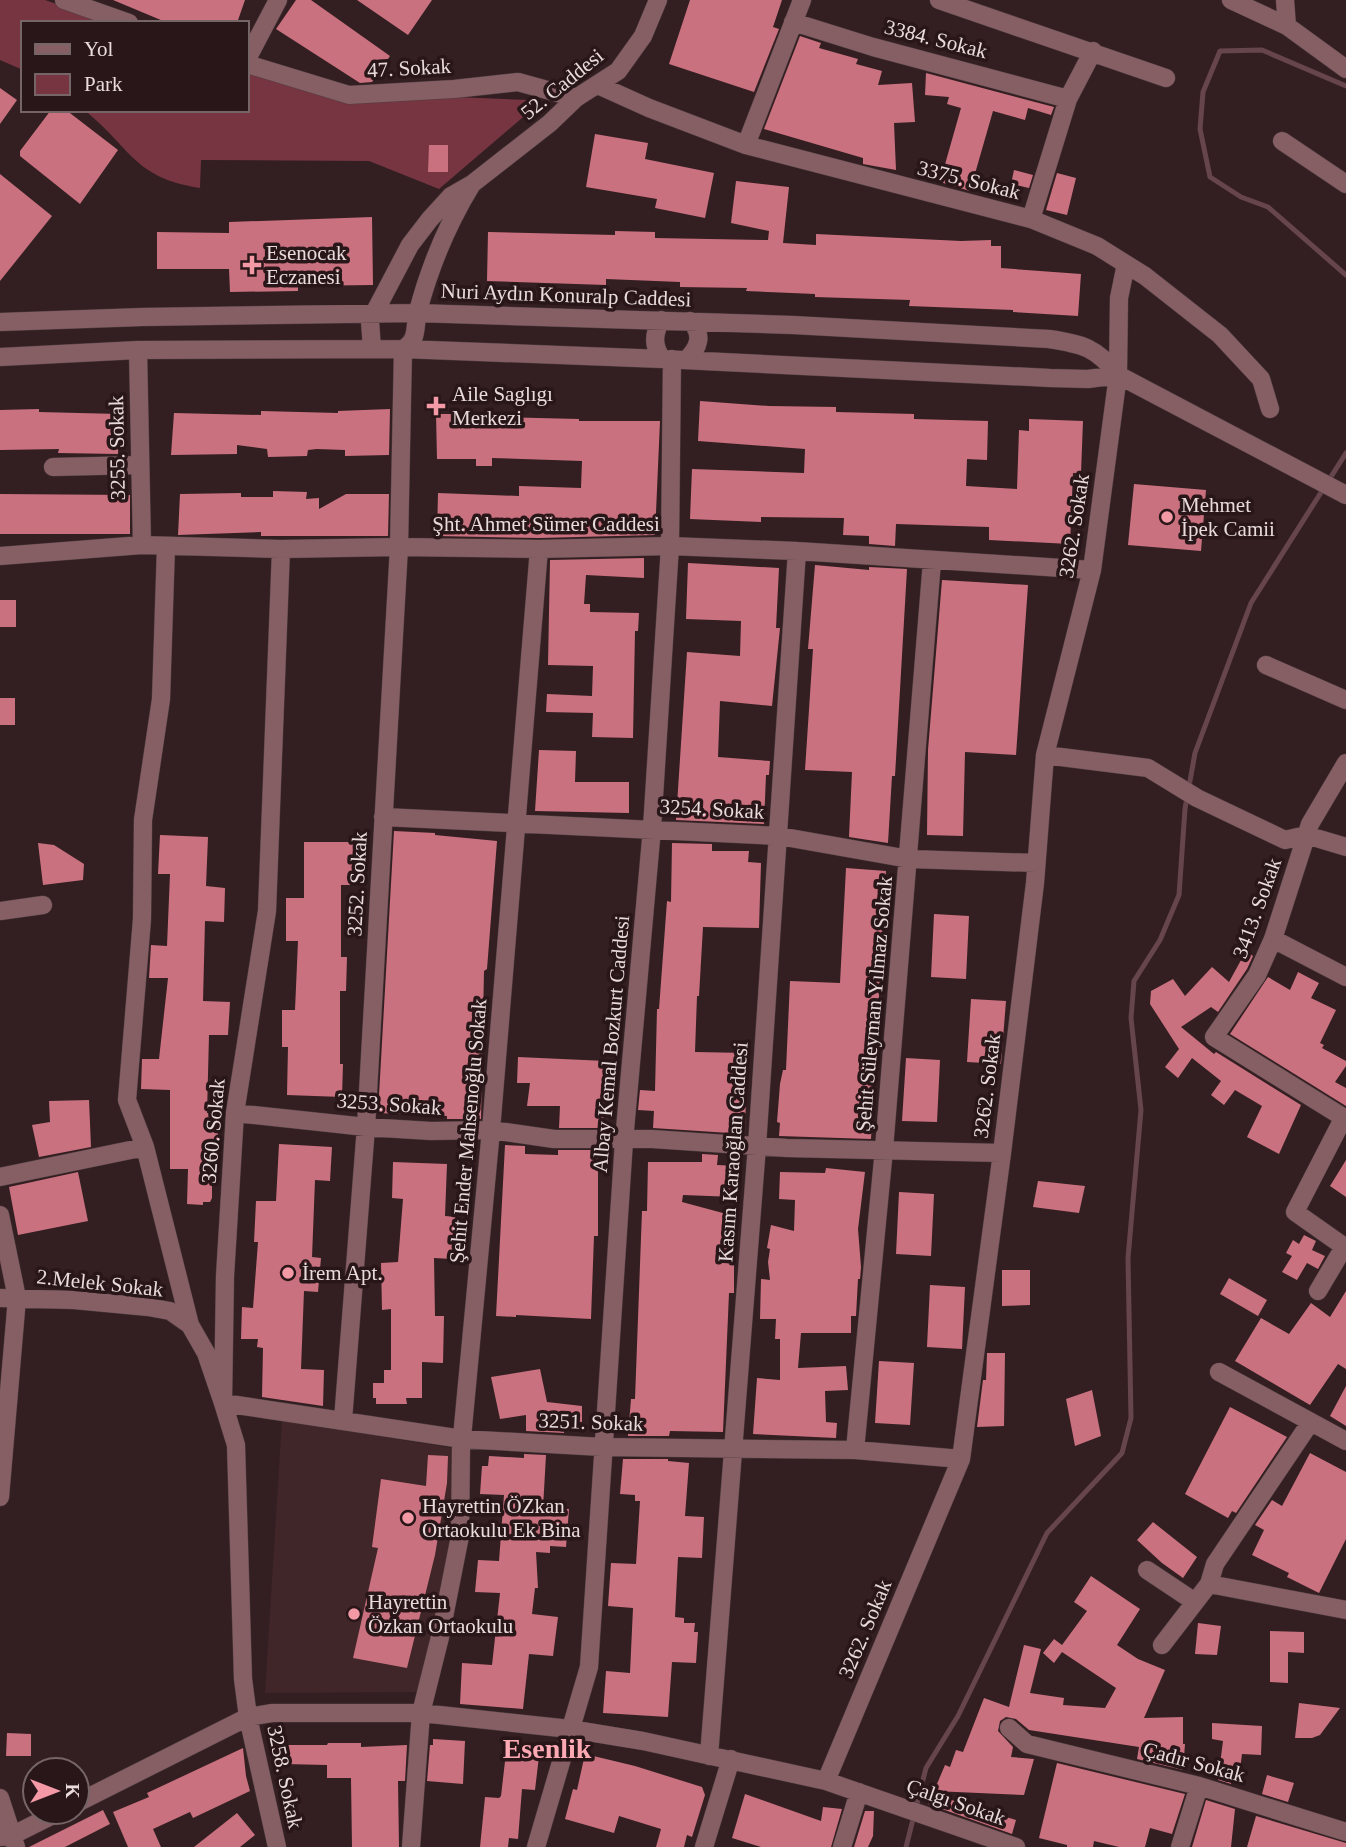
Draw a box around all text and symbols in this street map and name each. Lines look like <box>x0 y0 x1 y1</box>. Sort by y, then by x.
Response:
street label: 3384. Sokak <box>882 15 990 63</box>
legend <box>21 21 248 112</box>
text: Yol <box>84 37 114 61</box>
street label: 52. Caddesi <box>516 43 608 125</box>
street label: 47. Sokak <box>366 54 452 82</box>
text: Park <box>84 72 123 96</box>
street label: 3375. Sokak <box>915 156 1023 204</box>
place label: Esenocak Eczanesi <box>266 241 347 289</box>
marker: Esenocak Eczanesi <box>244 257 260 273</box>
street label: Nuri Aydın Konuralp Caddesi <box>440 279 692 311</box>
place label: Aile Saglıgı Merkezi <box>452 382 553 430</box>
street label: 3255. Sokak <box>104 395 130 501</box>
marker: Aile Saglıgı Merkezi <box>426 396 446 416</box>
street label: 3262. Sokak <box>1054 472 1094 580</box>
place label: Mehmet İpek Camii <box>1181 493 1275 541</box>
marker: Mehmet İpek Camii <box>1159 509 1175 525</box>
street label: Şht. Ahmet Sümer Caddesi <box>432 512 660 536</box>
street label: 3254. Sokak <box>659 794 766 824</box>
street label: 3252. Sokak <box>342 830 372 937</box>
street label: 3413. Sokak <box>1228 854 1286 961</box>
street label: Şehit Süleyman Yılmaz Sokak <box>851 875 897 1133</box>
street label: Albay Kemal Bozkurt Caddesi <box>588 914 634 1174</box>
street label: Şehit Ender Mahsenoğlu Sokak <box>444 997 492 1264</box>
street label: 3262. Sokak <box>969 1032 1005 1140</box>
street label: Kasım Karaoğlan Caddesi <box>713 1041 753 1263</box>
street label: 3260. Sokak <box>196 1077 230 1184</box>
street label: 3253. Sokak <box>336 1088 443 1120</box>
place label: İrem Apt. <box>302 1261 382 1285</box>
street label: 2.Melek Sokak <box>36 1264 165 1302</box>
marker: İrem Apt. <box>280 1265 296 1281</box>
street label: 3251. Sokak <box>538 1408 644 1436</box>
place label: Hayrettin ÖZkan Ortaokulu Ek Bina <box>422 1494 581 1542</box>
marker: Hayrettin ÖZkan Ortaokulu Ek Bina <box>400 1510 416 1526</box>
street label: 3262. Sokak <box>833 1576 897 1682</box>
place label: Hayrettin Özkan Ortaokulu <box>368 1590 514 1638</box>
marker: Hayrettin Özkan Ortaokulu <box>346 1606 362 1622</box>
street label: 3258. Sokak <box>262 1723 308 1831</box>
district label: Esenlik <box>503 1733 592 1764</box>
street label: Çadır Sokak <box>1140 1737 1248 1787</box>
north arrow <box>21 1756 91 1826</box>
street label: Çalgı Sokak <box>903 1774 1009 1830</box>
text: K <box>62 1784 83 1799</box>

